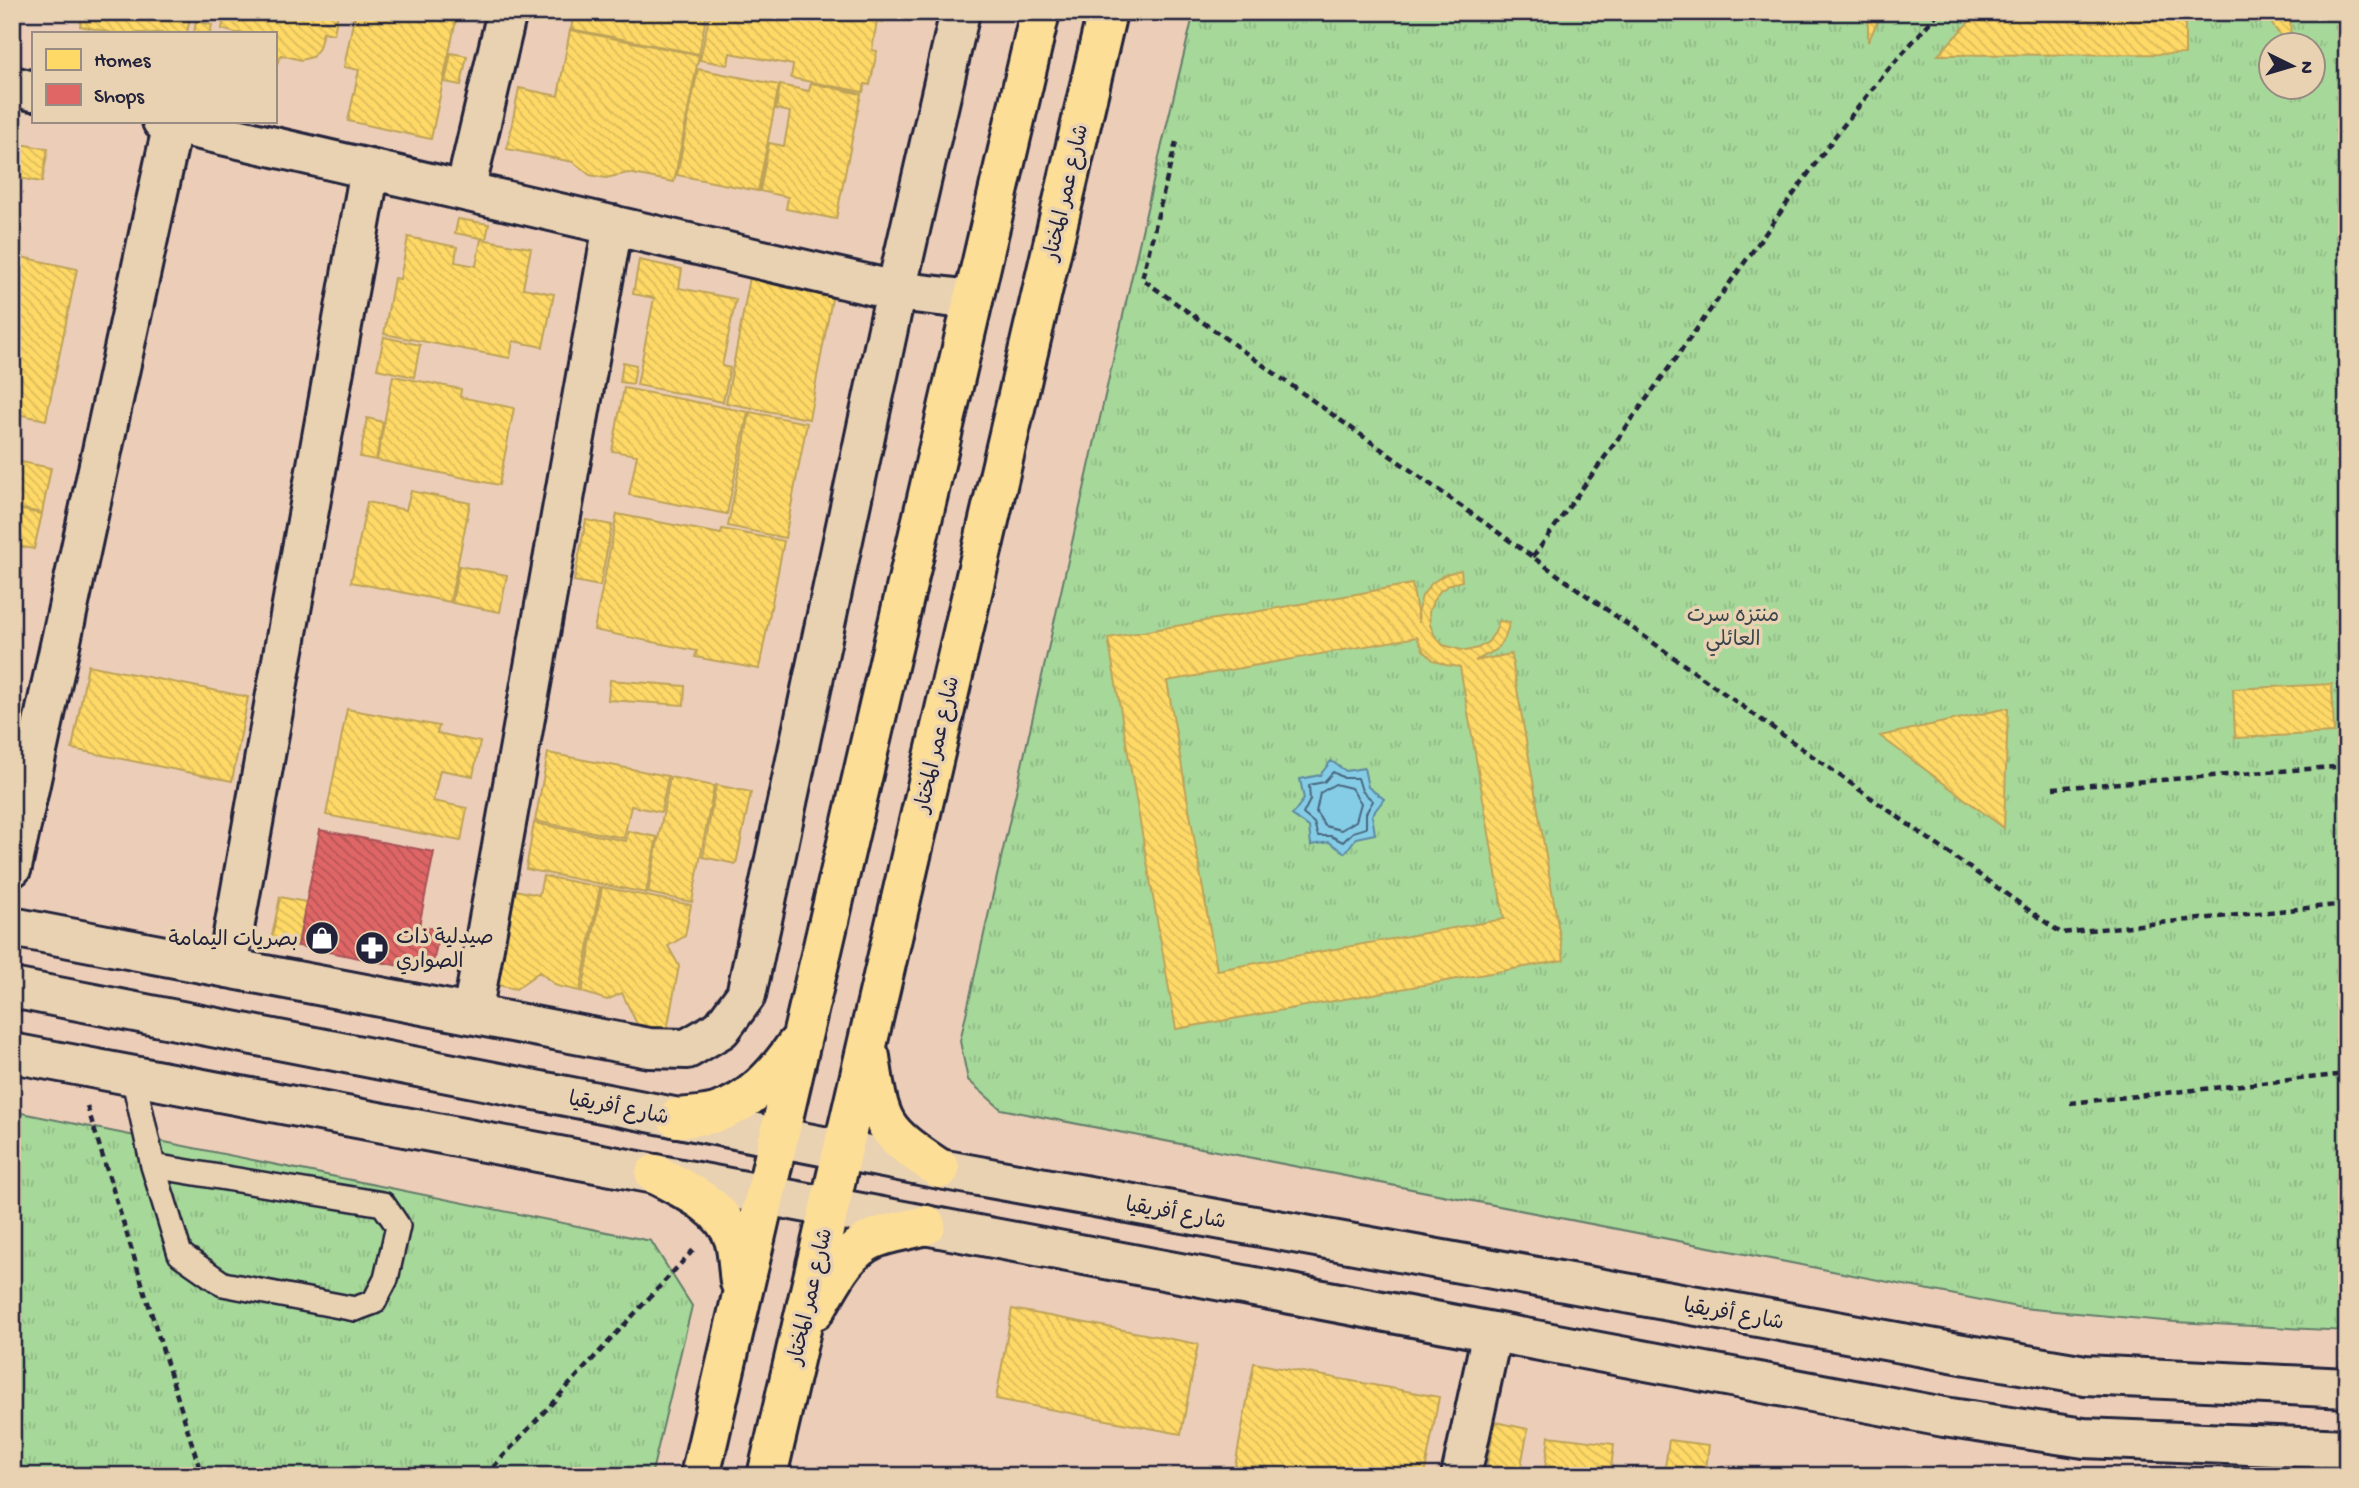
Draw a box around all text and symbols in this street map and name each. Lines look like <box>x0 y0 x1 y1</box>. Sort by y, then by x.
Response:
legend <box>32 32 276 122</box>
north arrow <box>2258 32 2328 102</box>
text: Homes <box>94 50 152 75</box>
text: N <box>2293 60 2317 74</box>
text: Shops <box>94 86 145 111</box>
street label: شارع عمر المختار <box>1040 122 1096 265</box>
park label: منتزه سرت العائلي <box>1687 605 1779 657</box>
street label: شارع عمر المختار <box>911 674 967 817</box>
shop icon: بصريات اليمامة <box>303 919 341 957</box>
place label: صيدلية ذات الصواري <box>396 927 494 976</box>
place label: بصريات اليمامة <box>168 929 298 954</box>
pharmacy icon: صيدلية ذات الصواري <box>353 929 391 967</box>
street label: شارع أفريقيا <box>566 1086 671 1132</box>
street label: شارع أفريقيا <box>1123 1191 1228 1237</box>
street label: شارع عمر المختار <box>784 1226 840 1369</box>
street label: شارع أفريقيا <box>1681 1292 1786 1338</box>

